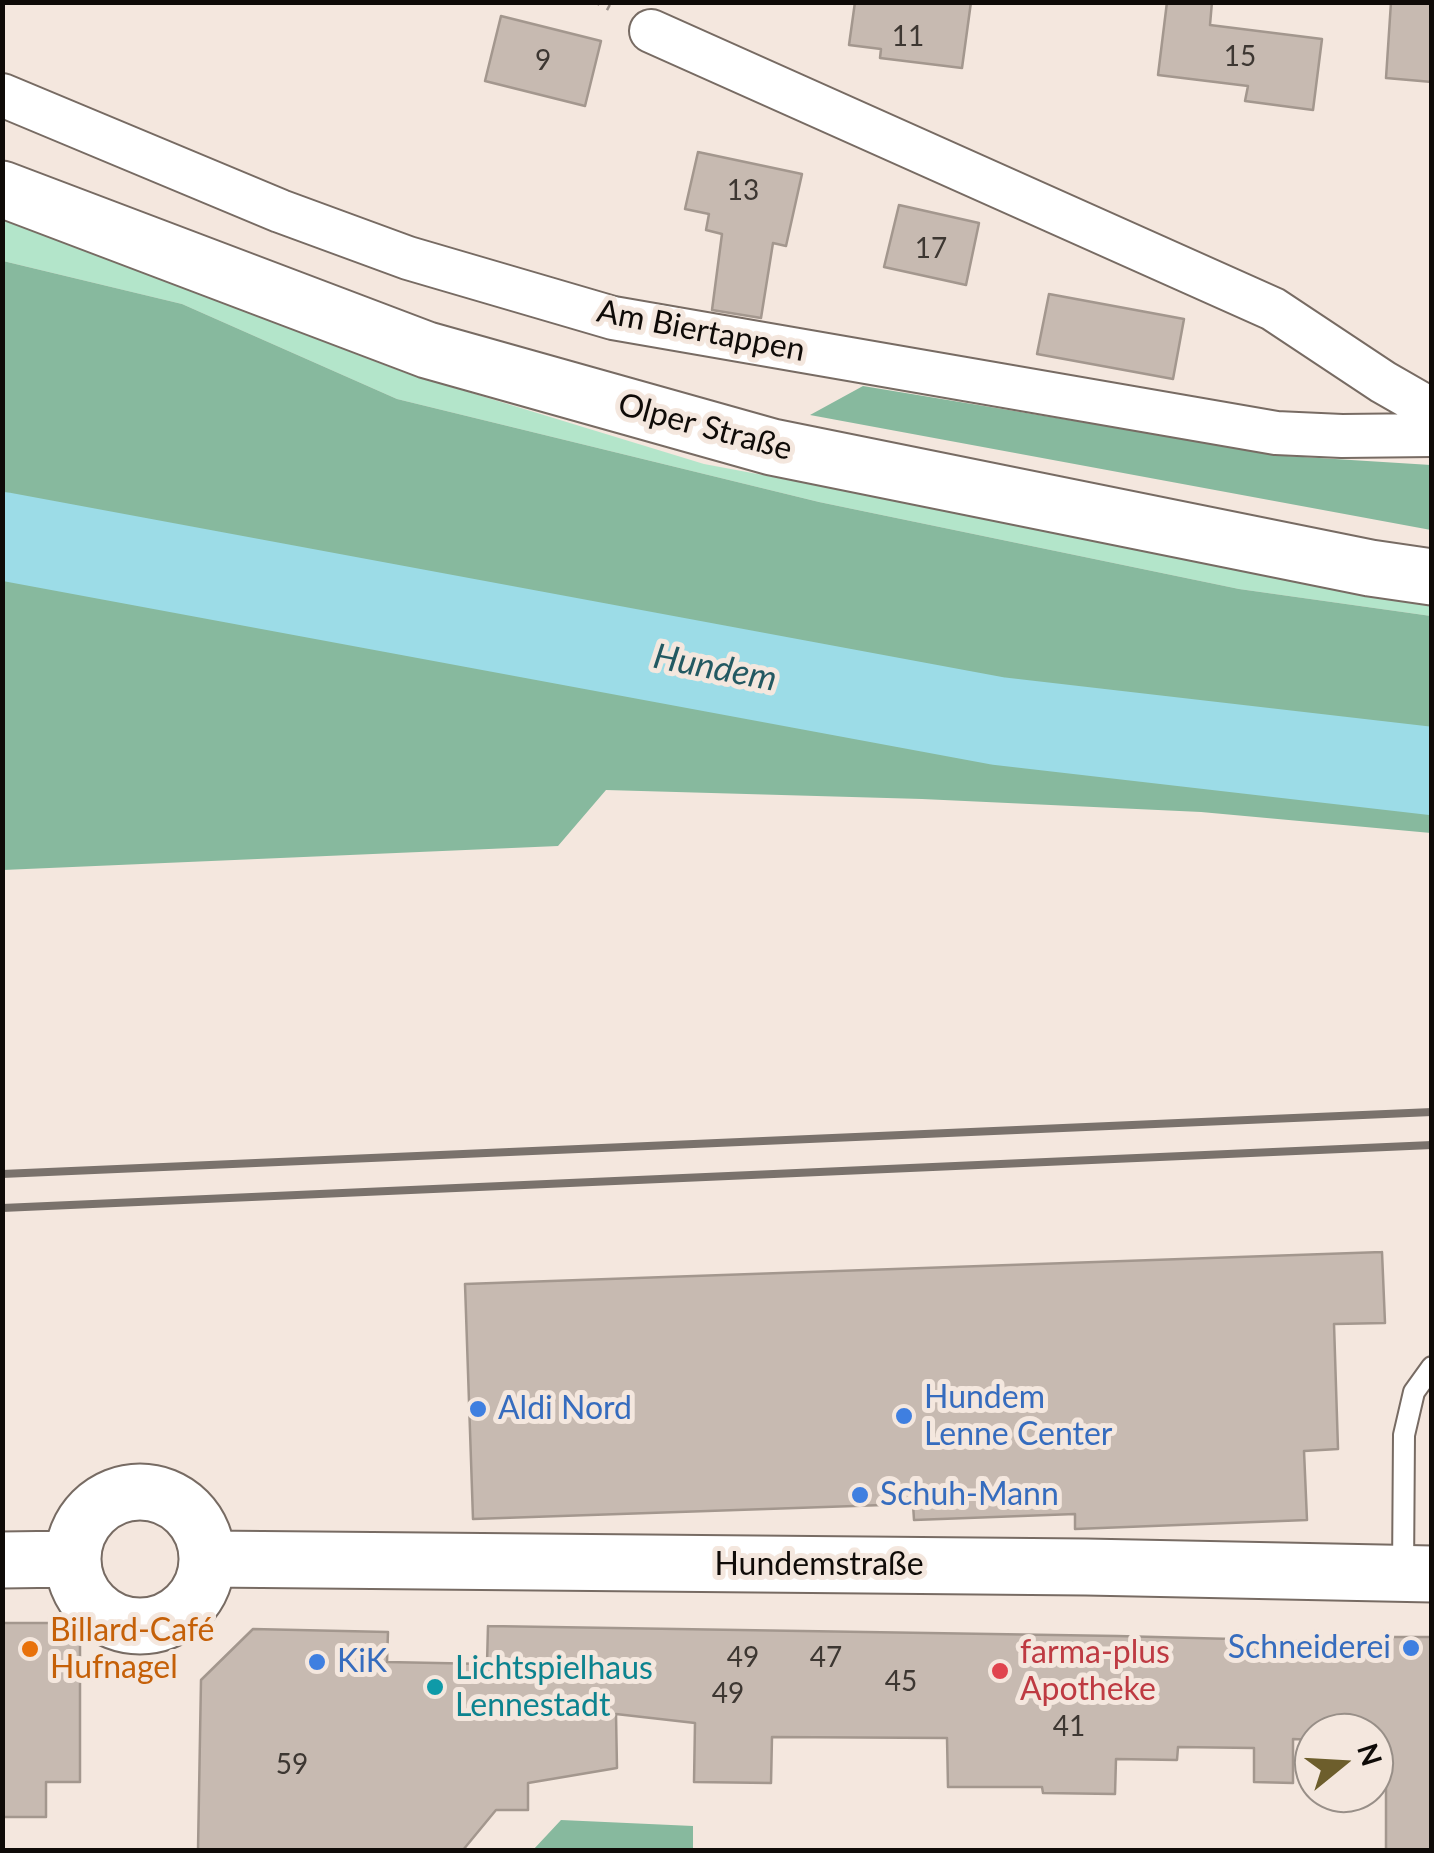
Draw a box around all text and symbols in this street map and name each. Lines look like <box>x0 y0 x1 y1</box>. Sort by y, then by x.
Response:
house number: 11 <box>892 20 924 54</box>
house number: 15 <box>1224 40 1256 74</box>
house number: 9 <box>535 44 551 78</box>
house number: 13 <box>727 174 759 208</box>
house number: 17 <box>915 232 947 266</box>
street label: Am Biertappen <box>594 292 808 370</box>
street label: Olper Straße <box>614 385 796 469</box>
water label: Hundem <box>650 636 780 700</box>
place label: Hundem Lenne Center <box>924 1379 1112 1454</box>
place label: Aldi Nord <box>498 1390 632 1428</box>
marker: Aldi Nord <box>467 1398 489 1420</box>
marker: Hundem Lenne Center <box>893 1405 915 1427</box>
place label: Schuh-Mann <box>880 1476 1059 1514</box>
marker: Schuh-Mann <box>849 1484 871 1506</box>
street label: Hundemstraße <box>714 1546 924 1584</box>
place label: Billard-Café Hufnagel <box>50 1612 214 1687</box>
place label: Schneiderei <box>1228 1629 1391 1667</box>
place label: farma-plus Apotheke <box>1020 1634 1170 1709</box>
marker: Schneiderei <box>1400 1637 1422 1659</box>
marker: Billard-Café Hufnagel <box>19 1638 41 1660</box>
house number: 49 <box>727 1641 759 1675</box>
house number: 47 <box>810 1641 842 1675</box>
place label: KiK <box>337 1643 387 1681</box>
place label: Lichtspielhaus Lennestadt <box>455 1650 653 1725</box>
marker: KiK <box>306 1651 328 1673</box>
marker: farma-plus Apotheke <box>989 1660 1011 1682</box>
house number: 45 <box>885 1665 917 1699</box>
marker: Lichtspielhaus Lennestadt <box>424 1676 446 1698</box>
house number: 49 <box>712 1677 744 1711</box>
house number: 41 <box>1053 1710 1085 1744</box>
north arrow <box>1294 1713 1394 1813</box>
text: N <box>1351 1739 1390 1770</box>
house number: 59 <box>276 1748 308 1782</box>

